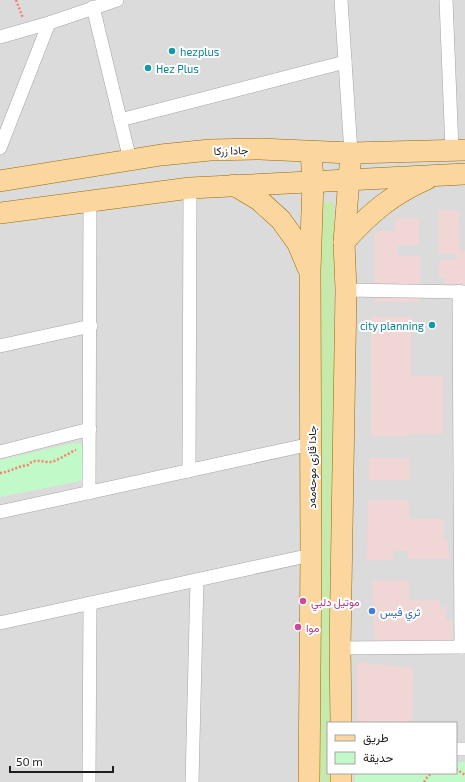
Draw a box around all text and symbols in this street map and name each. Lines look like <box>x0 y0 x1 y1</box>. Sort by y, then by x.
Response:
place label: hezplus <box>180 45 220 58</box>
marker: hezplus <box>167 46 177 56</box>
place label: Hez Plus <box>156 62 199 75</box>
marker: Hez Plus <box>143 63 153 73</box>
street label: جادا زرکا <box>213 143 249 158</box>
place label: city planning <box>360 319 424 332</box>
marker: city planning <box>427 320 437 330</box>
street label: جادا قازی موحەمەد <box>305 425 319 509</box>
place label: موتيل دلبي <box>311 595 360 612</box>
marker: موتيل دلبي <box>298 596 308 606</box>
place label: ثري فيس <box>380 605 421 622</box>
marker: ثري فيس <box>367 606 377 616</box>
place label: موا <box>306 621 319 635</box>
marker: موا <box>293 622 303 632</box>
legend <box>327 722 457 774</box>
text: طريق <box>363 730 389 746</box>
scale bar <box>10 748 113 774</box>
text: حديقة <box>363 750 393 765</box>
text: 50 m <box>16 754 43 768</box>

